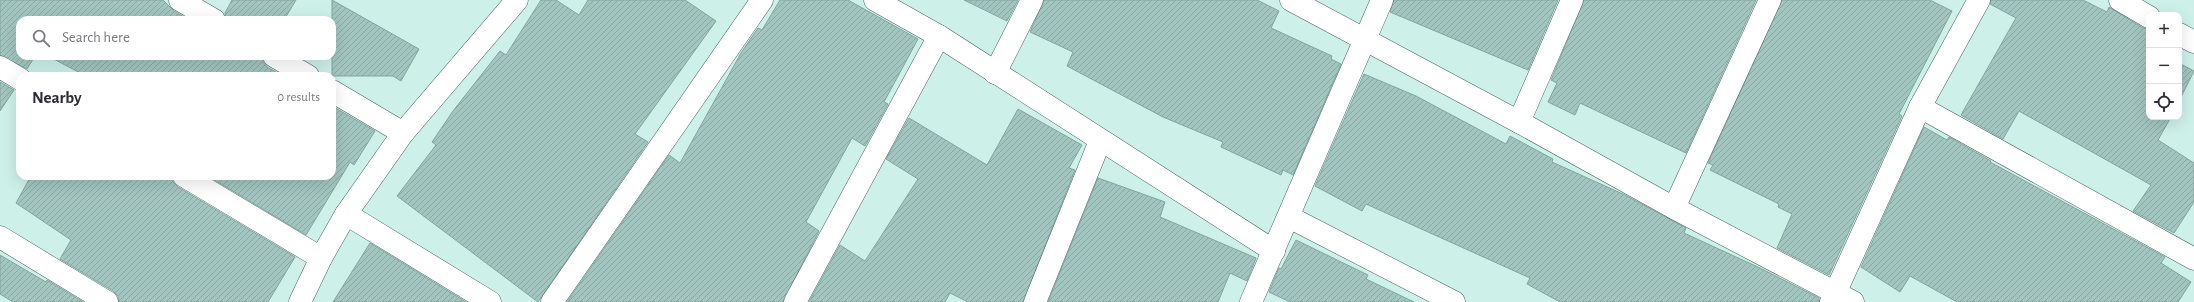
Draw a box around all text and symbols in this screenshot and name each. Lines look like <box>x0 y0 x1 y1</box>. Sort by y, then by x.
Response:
map controls <box>2146 12 2182 120</box>
button: + <box>2146 12 2182 48</box>
search box <box>16 16 336 60</box>
icon: search <box>30 27 52 49</box>
text: Search here <box>62 30 130 45</box>
button: − <box>2146 48 2182 84</box>
button: locate <box>2146 84 2182 120</box>
text: Nearby <box>32 89 82 106</box>
text: 0 results <box>277 91 320 104</box>

